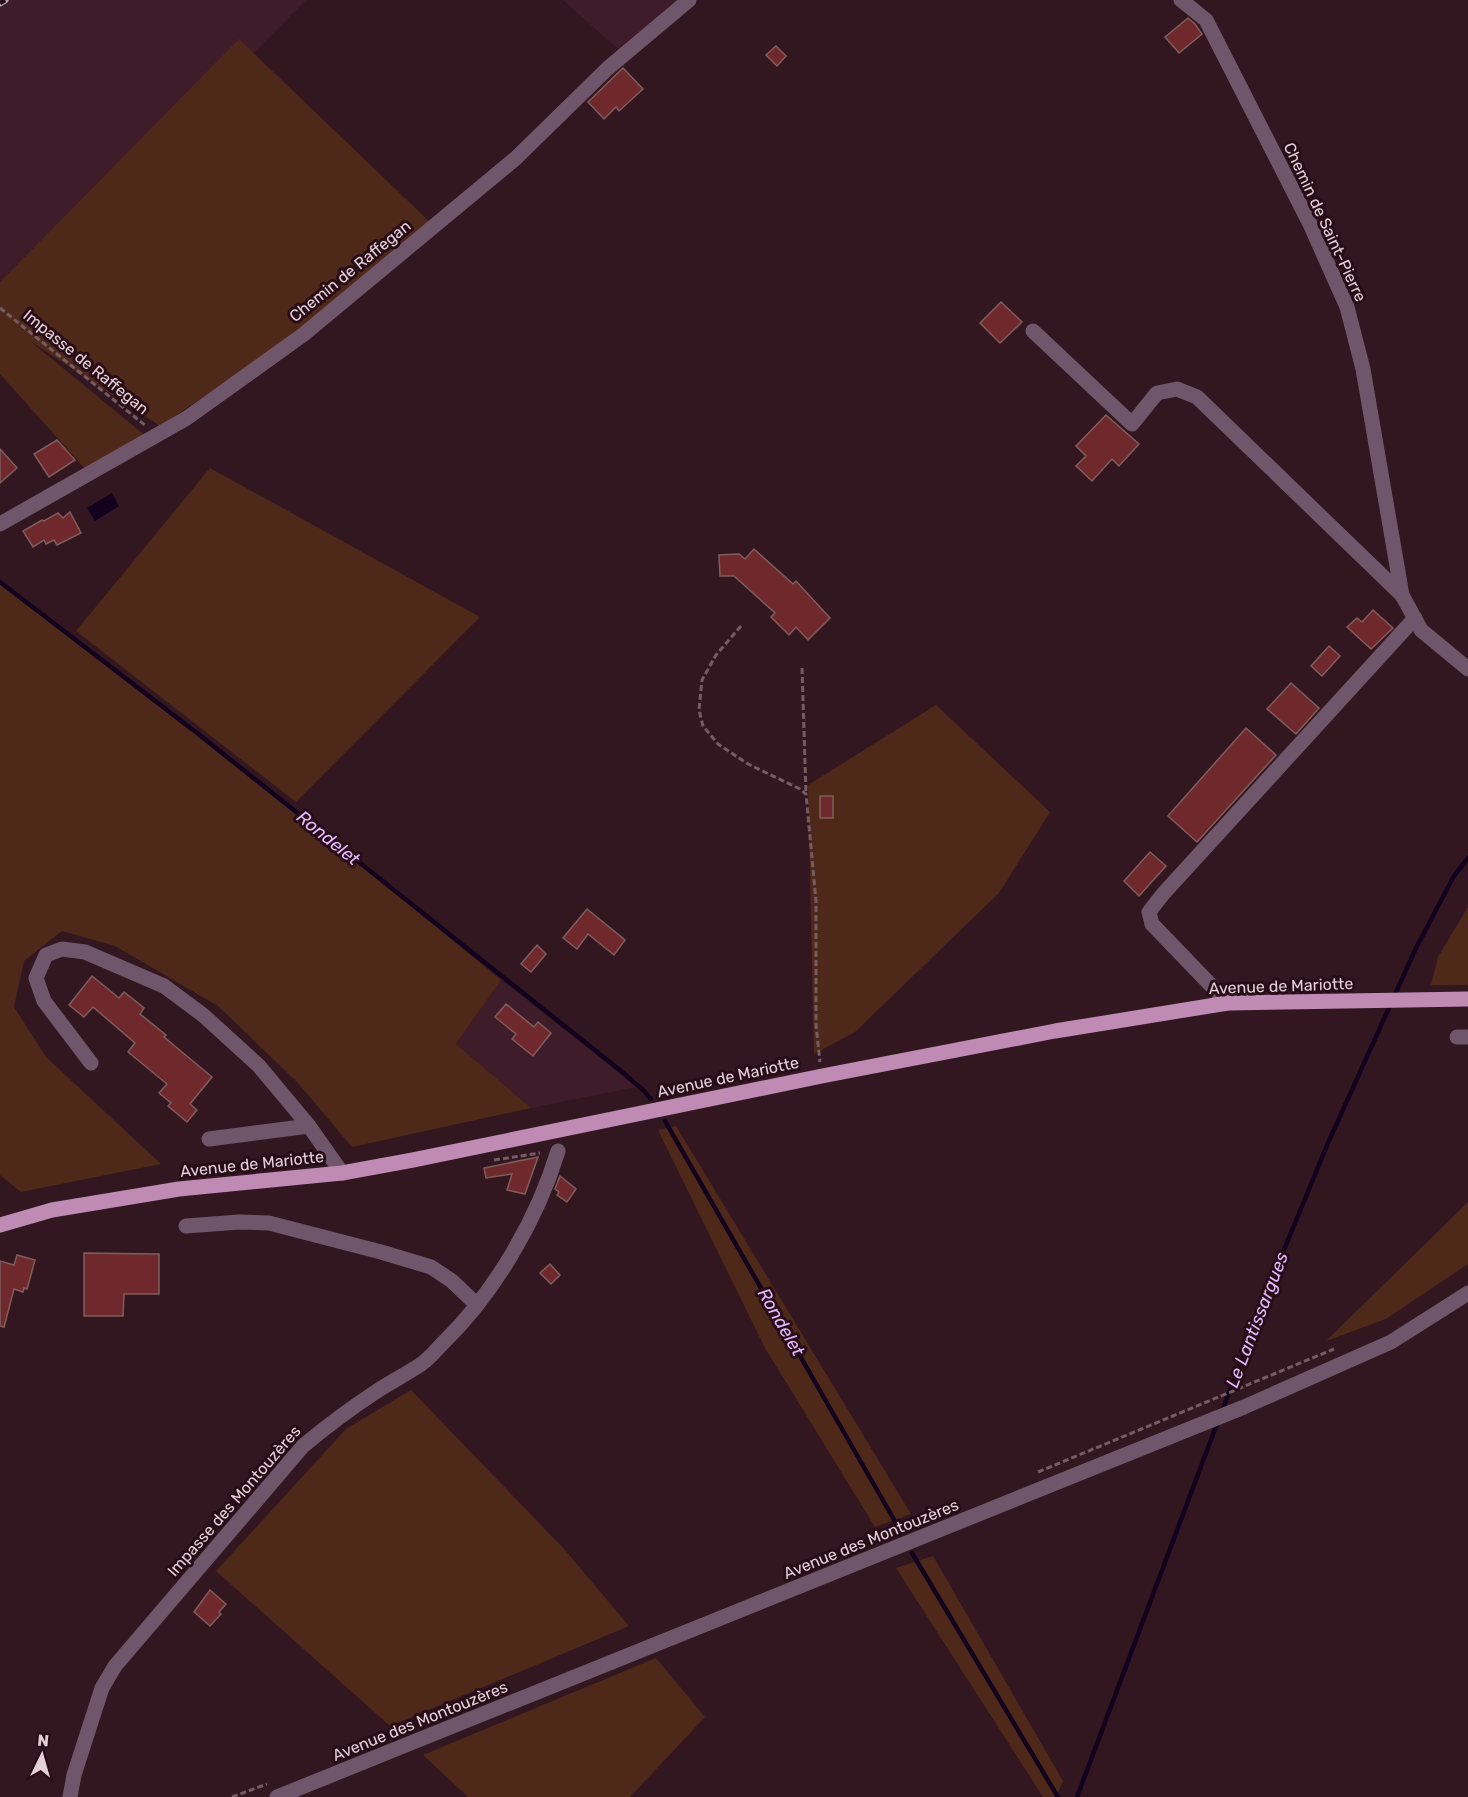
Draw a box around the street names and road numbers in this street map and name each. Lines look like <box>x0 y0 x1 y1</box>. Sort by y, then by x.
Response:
street label: Chemin de Saint-Pierre <box>1280 139 1370 305</box>
street label: Chemin de Raffegan <box>285 216 415 326</box>
street label: Impasse de Raffegan <box>20 306 152 418</box>
street label: Avenue de Mariotte <box>1208 974 1354 998</box>
street label: Avenue de Mariotte <box>655 1053 801 1101</box>
street label: Avenue de Mariotte <box>179 1147 325 1181</box>
street label: Impasse des Montouzères <box>163 1422 305 1580</box>
street label: Avenue des Montouzères <box>781 1495 961 1583</box>
street label: Avenue des Montouzères <box>330 1677 510 1765</box>

